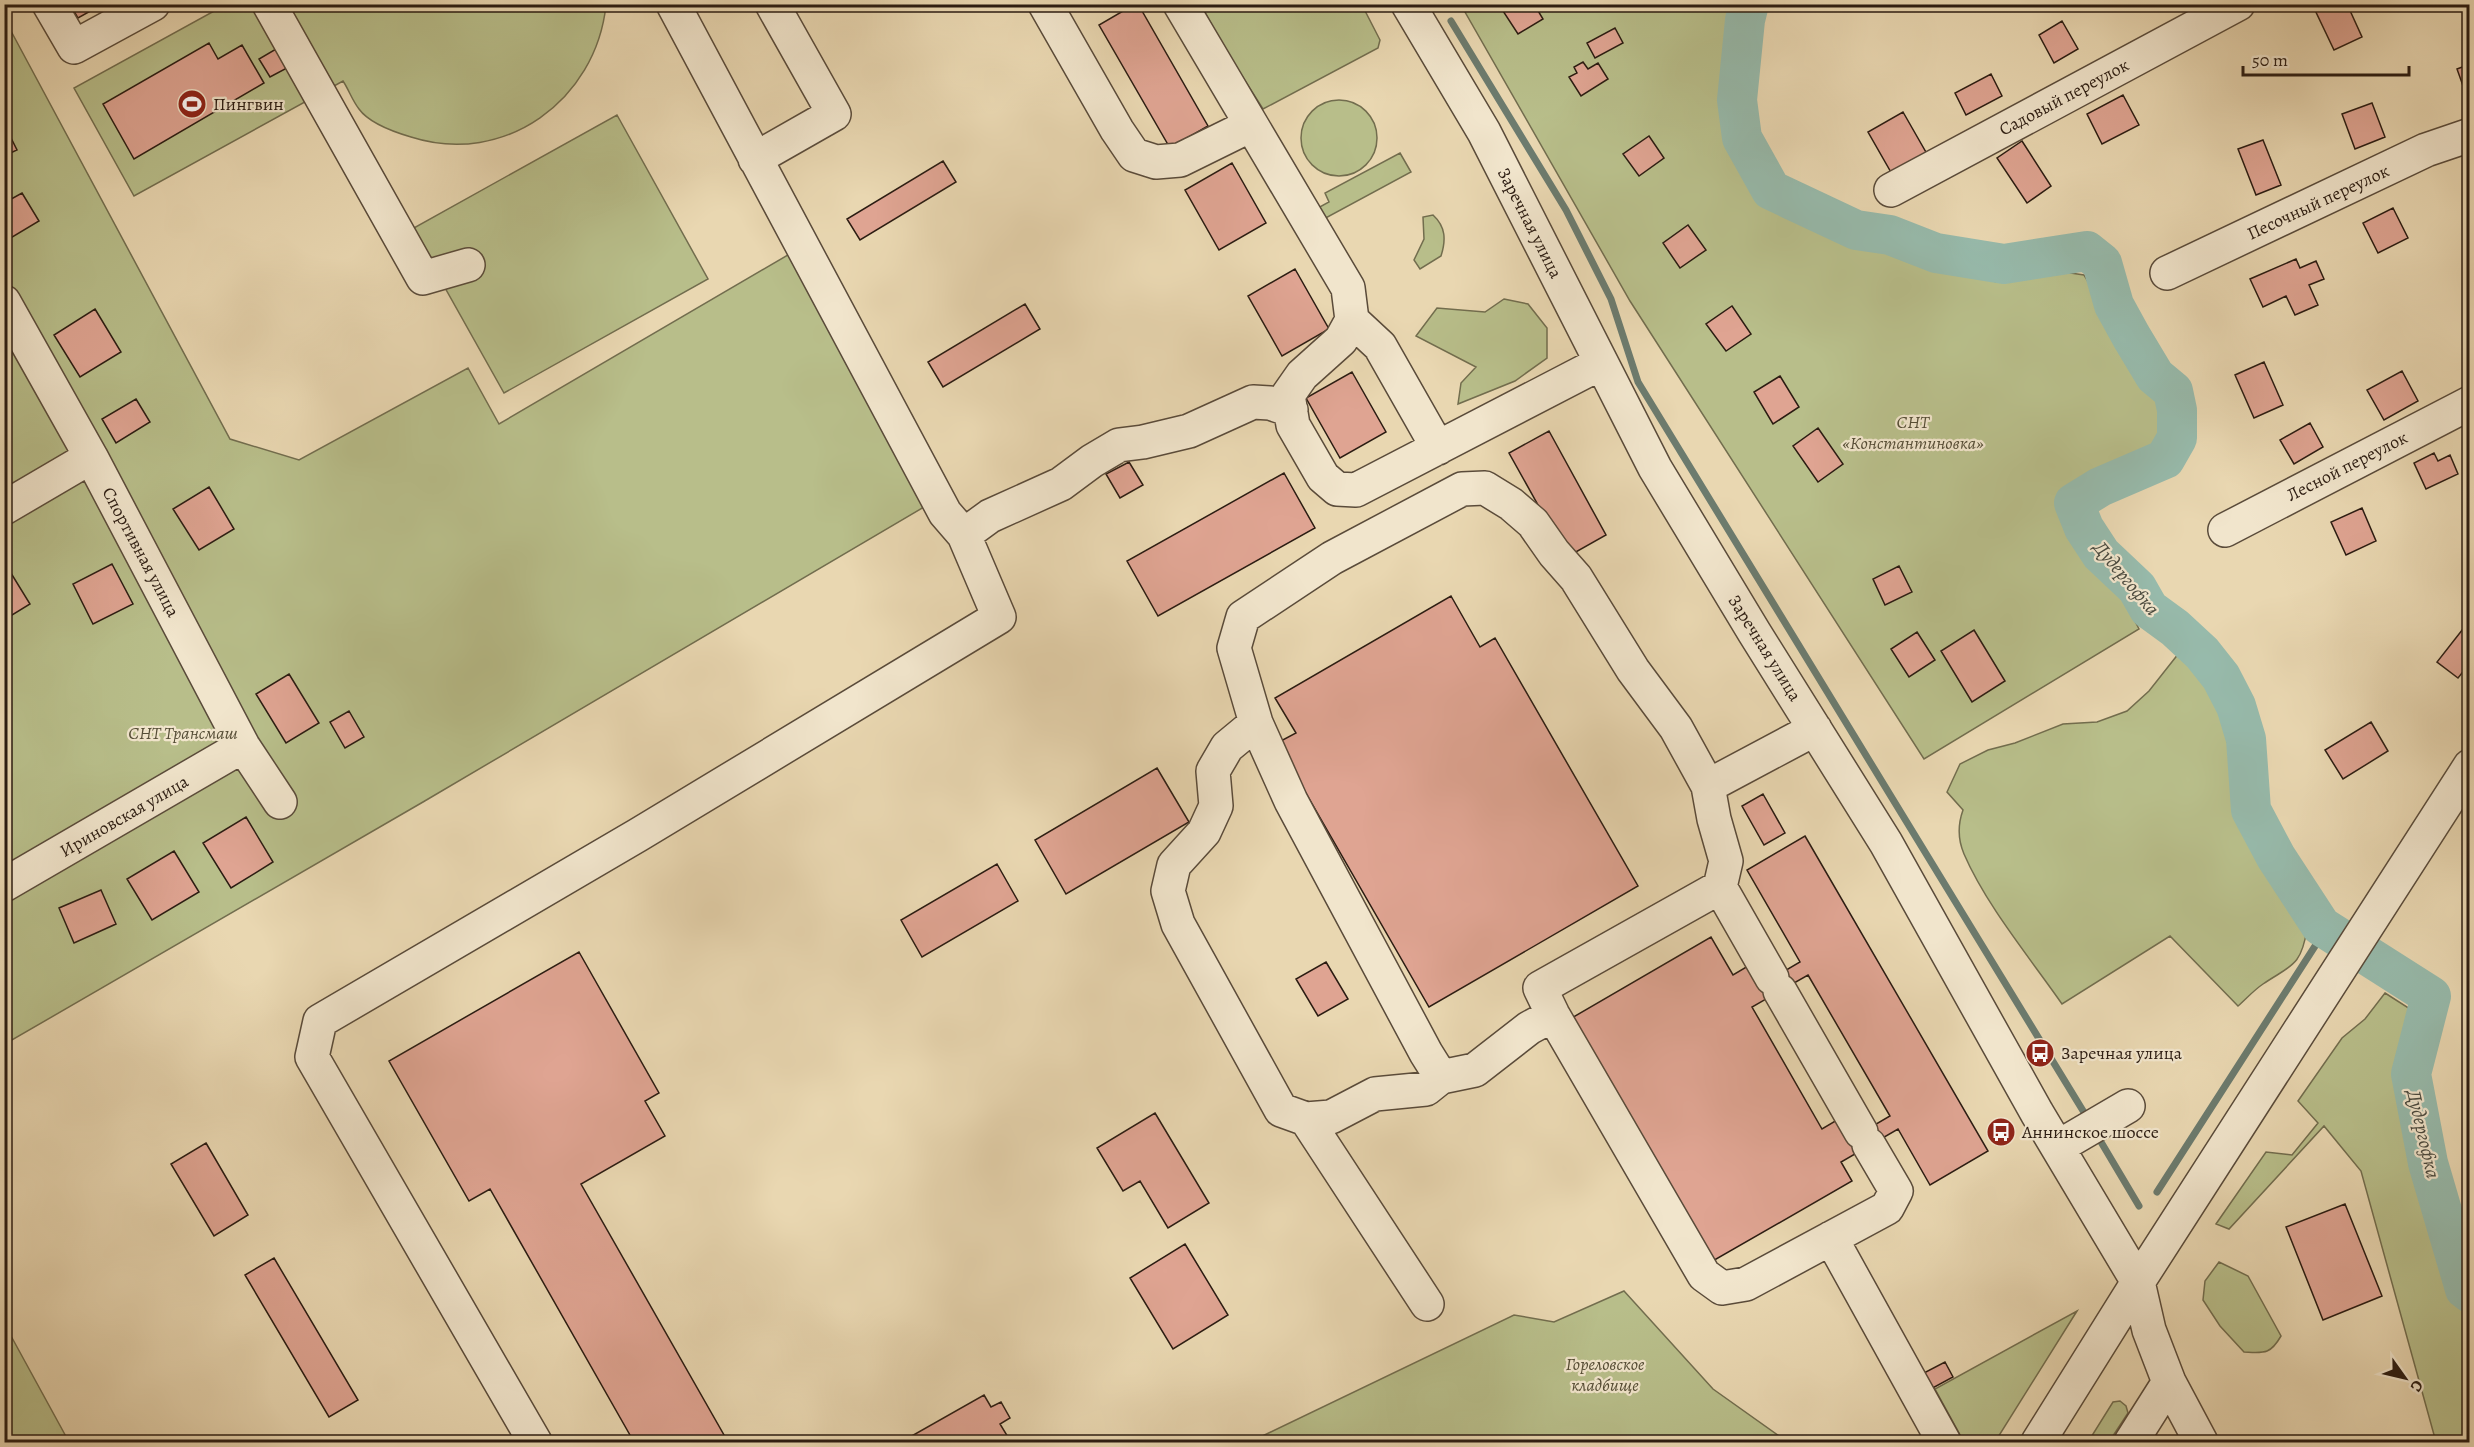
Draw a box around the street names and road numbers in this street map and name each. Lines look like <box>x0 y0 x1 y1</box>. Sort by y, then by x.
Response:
street label: Садовый переулок <box>1995 53 2133 141</box>
street label: Песочный переулок <box>2243 159 2393 245</box>
street label: Заречная улица <box>1492 164 1568 283</box>
street label: Лесной переулок <box>2282 425 2412 507</box>
street label: Спортивная улица <box>97 483 186 622</box>
street label: Заречная улица <box>1723 590 1808 706</box>
street label: Ириновская улица <box>55 769 193 863</box>

